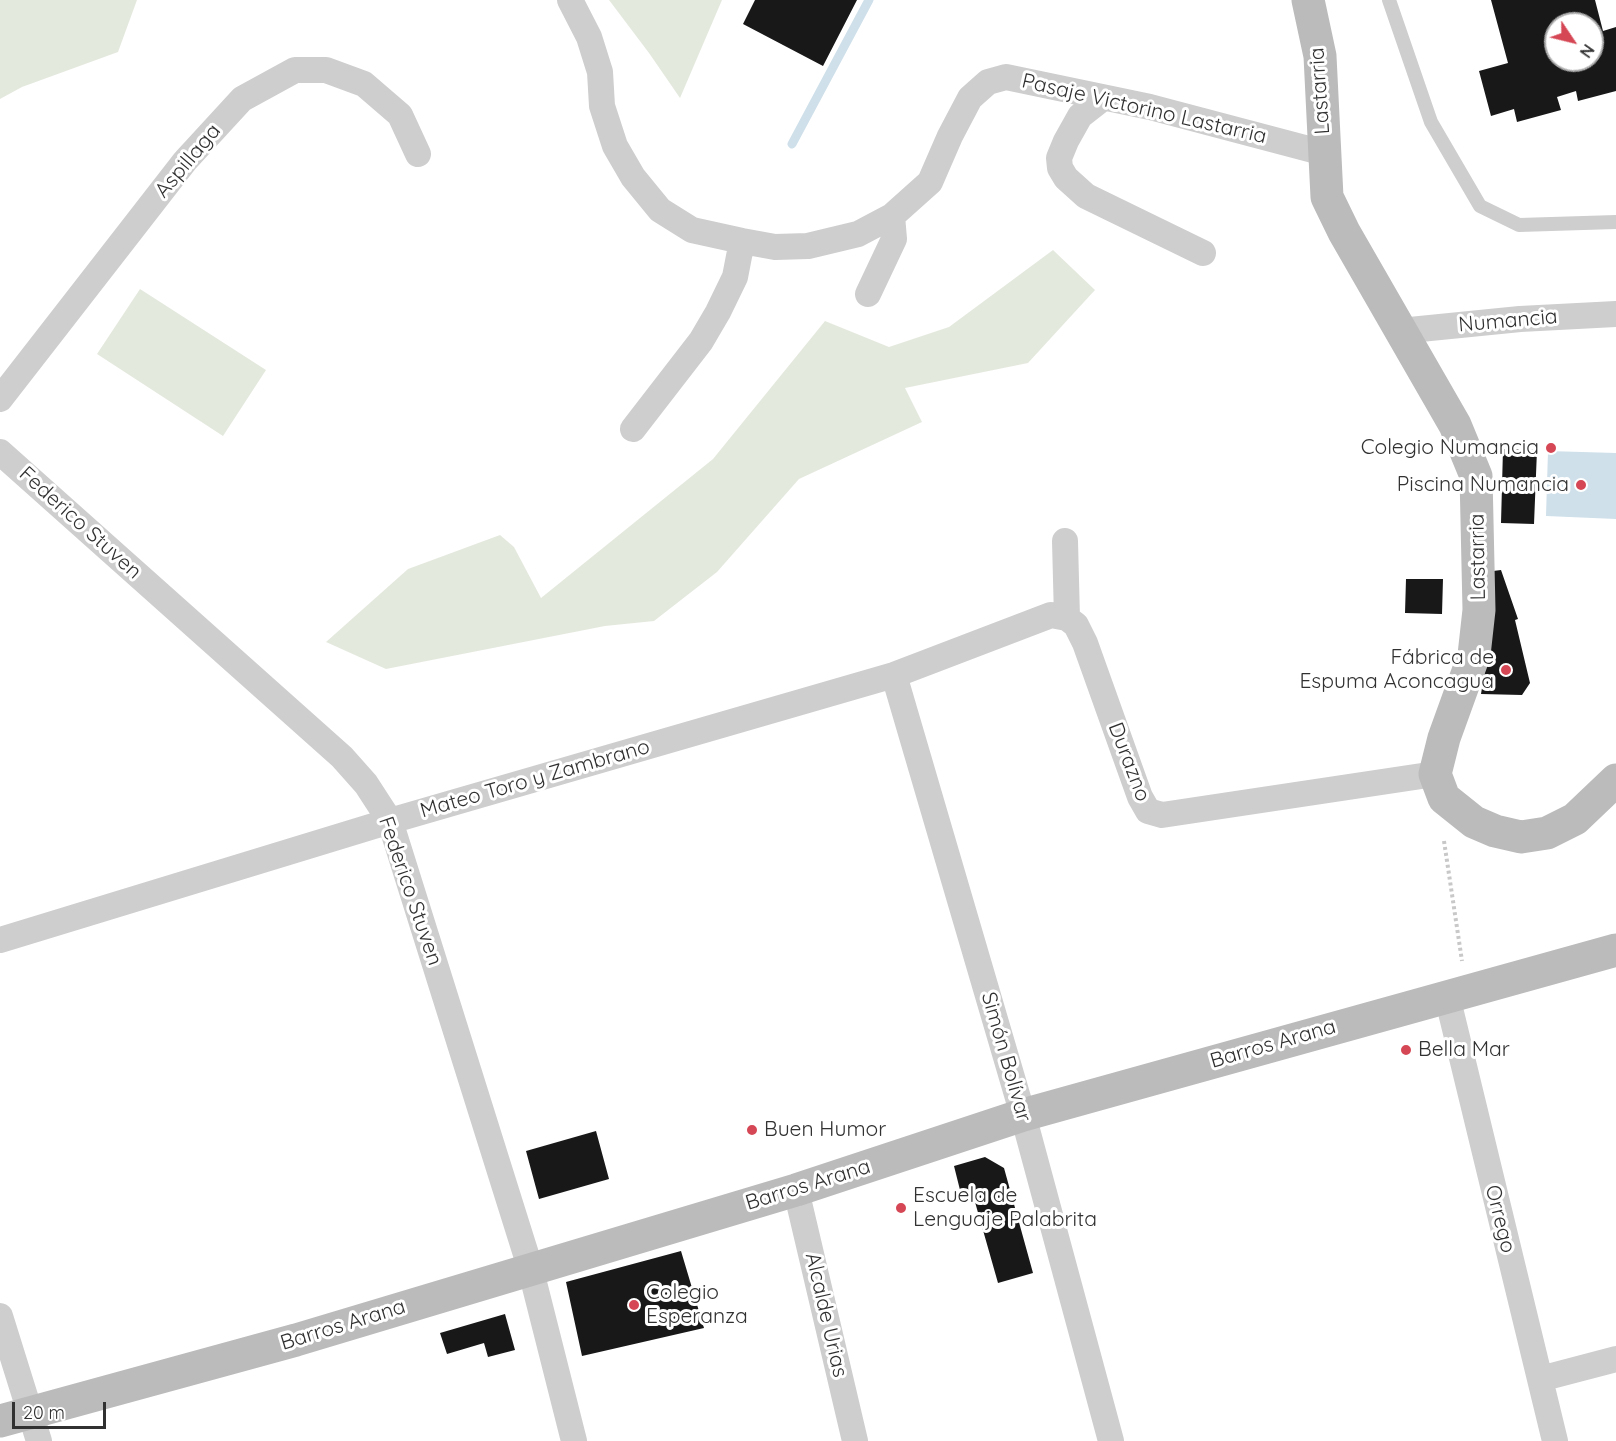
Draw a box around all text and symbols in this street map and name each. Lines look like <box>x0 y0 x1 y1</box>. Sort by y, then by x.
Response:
north arrow <box>1544 12 1604 72</box>
text: N <box>1576 41 1599 62</box>
street label: Lastarria <box>1304 47 1336 135</box>
street label: Pasaje Victorino Lastarria <box>1019 69 1269 149</box>
street label: Aspillaga <box>150 119 226 203</box>
street label: Numancia <box>1457 304 1559 338</box>
place label: Colegio Numancia <box>1361 435 1539 461</box>
marker: Colegio Numancia <box>1544 441 1558 455</box>
street label: Federico Stuven <box>14 462 146 584</box>
place label: Piscina Numancia <box>1397 472 1569 498</box>
marker: Piscina Numancia <box>1574 478 1588 492</box>
street label: Lastarria <box>1465 513 1491 601</box>
place label: Fábrica de Espuma Aconcagua <box>1299 645 1494 695</box>
marker: Fábrica de Espuma Aconcagua <box>1499 663 1513 677</box>
street label: Durazno <box>1102 719 1156 805</box>
street label: Mateo Toro y Zambrano <box>417 734 653 824</box>
street label: Federico Stuven <box>373 813 447 969</box>
street label: Simón Bolívar <box>975 989 1037 1125</box>
street label: Barros Arana <box>1207 1014 1339 1074</box>
place label: Bella Mar <box>1418 1037 1510 1063</box>
marker: Bella Mar <box>1399 1043 1413 1057</box>
place label: Buen Humor <box>764 1117 886 1143</box>
marker: Buen Humor <box>745 1123 759 1137</box>
street label: Barros Arana <box>742 1154 874 1216</box>
place label: Escuela de Lenguaje Palabrita <box>913 1183 1097 1233</box>
street label: Orrego <box>1479 1183 1521 1255</box>
marker: Escuela de Lenguaje Palabrita <box>894 1201 908 1215</box>
street label: Alcalde Urias <box>799 1250 853 1380</box>
place label: Colegio Esperanza <box>646 1280 748 1330</box>
street label: Barros Arana <box>277 1294 409 1356</box>
marker: Colegio Esperanza <box>627 1298 641 1312</box>
scale bar <box>15 1390 110 1428</box>
text: 20 m <box>23 1401 65 1424</box>

